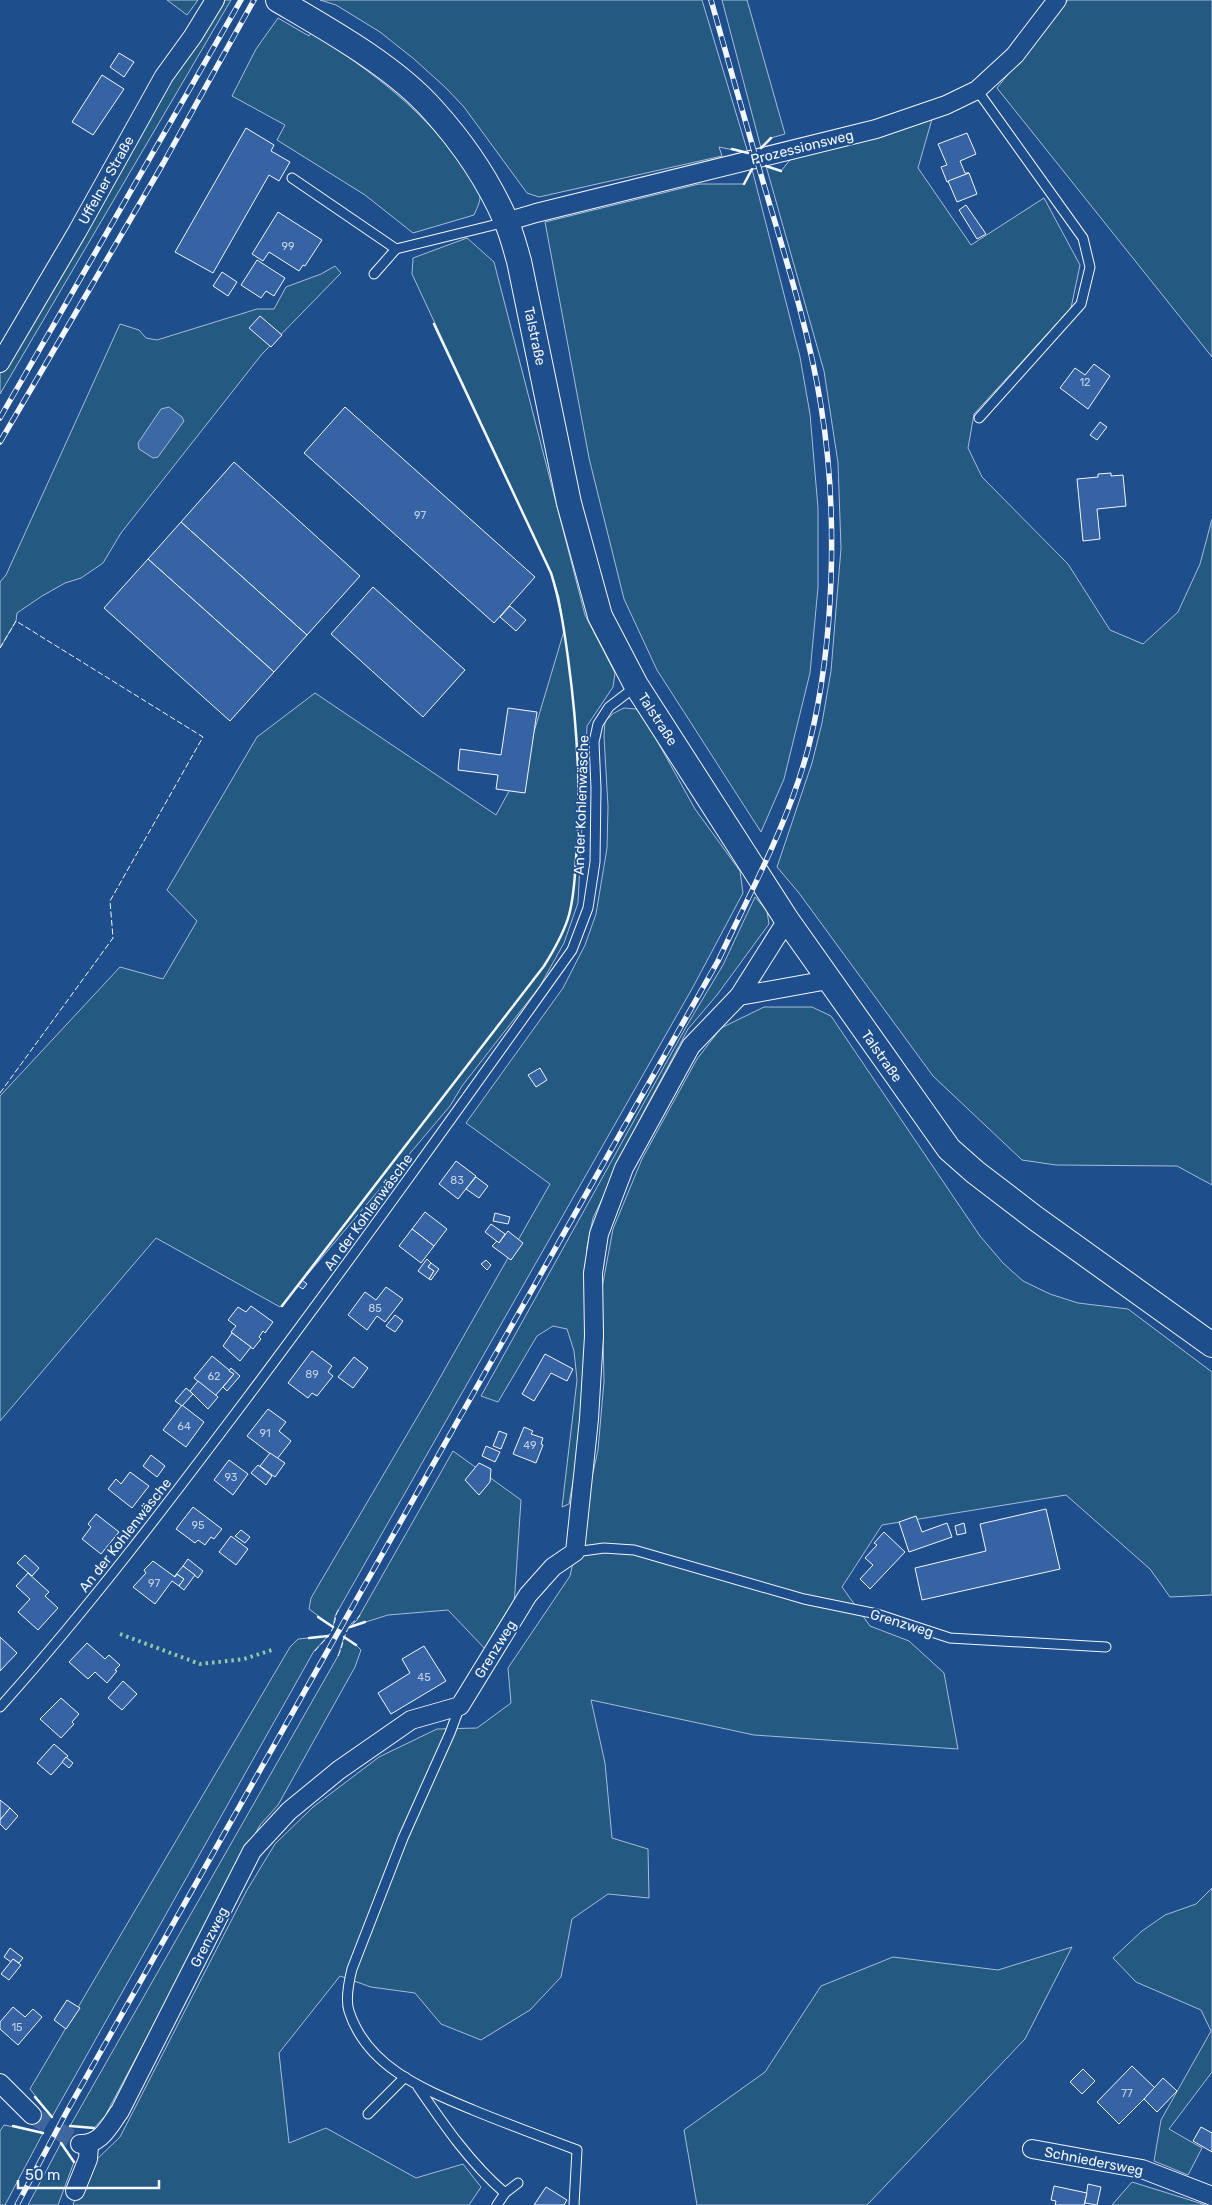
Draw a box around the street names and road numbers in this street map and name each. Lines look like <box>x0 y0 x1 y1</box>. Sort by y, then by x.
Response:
street label: Prozessionsweg <box>749 126 855 168</box>
street label: Uffelner Straße <box>75 133 138 227</box>
street label: Talstraße <box>520 305 549 367</box>
street label: Talstraße <box>634 690 681 749</box>
street label: An der Kohlenwäsche <box>571 735 592 875</box>
street label: Talstraße <box>858 1027 906 1086</box>
street label: An der Kohlenwäsche <box>320 1151 417 1274</box>
street label: An der Kohlenwäsche <box>76 1475 175 1596</box>
street label: Grenzweg <box>868 1606 936 1641</box>
street label: Grenzweg <box>471 1617 520 1682</box>
street label: Grenzweg <box>187 1904 232 1970</box>
street label: Schniedersweg <box>1043 2144 1145 2179</box>

